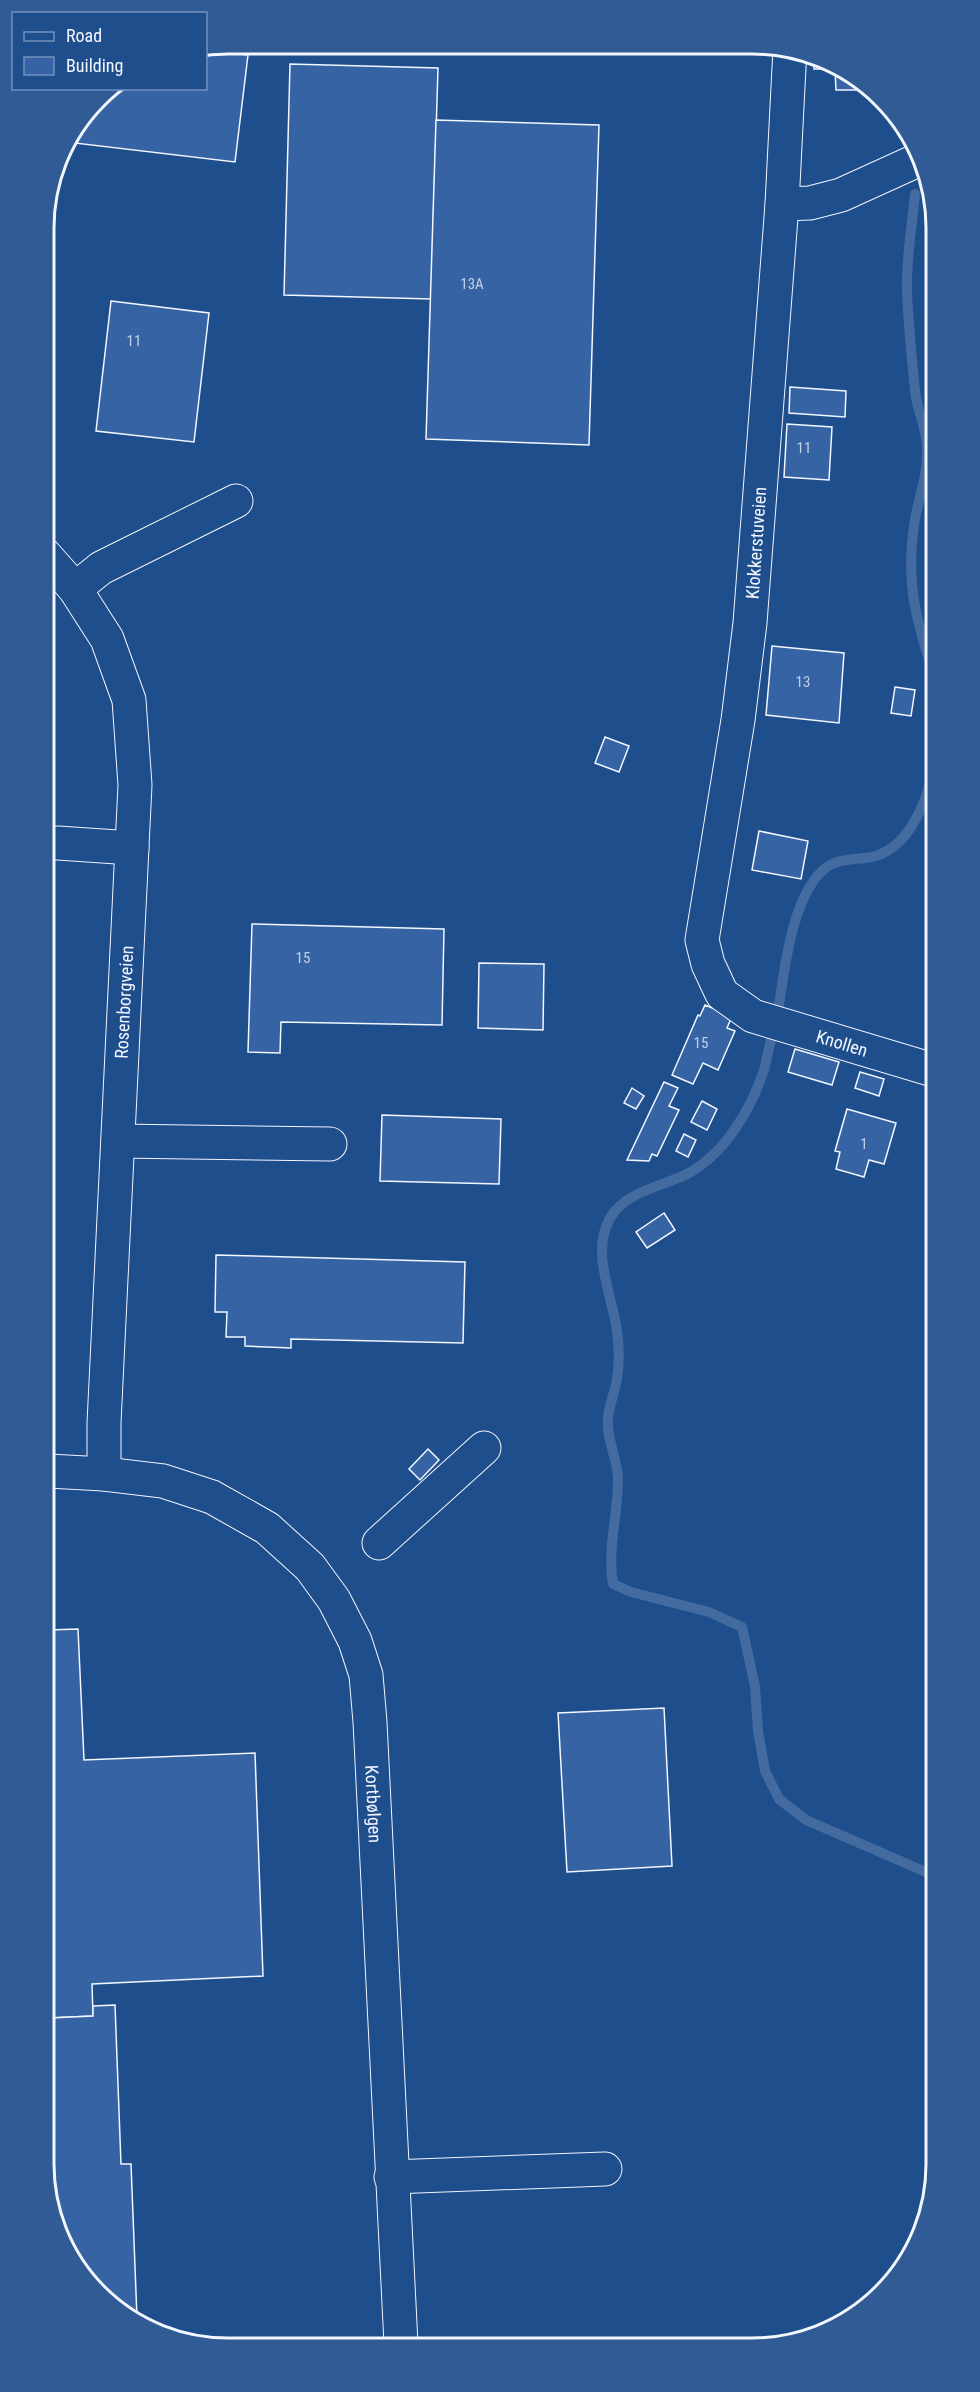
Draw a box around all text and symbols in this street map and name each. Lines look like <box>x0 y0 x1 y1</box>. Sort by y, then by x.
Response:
legend <box>12 12 207 90</box>
text: Road <box>66 25 102 46</box>
text: Building <box>66 55 123 76</box>
house number: 13A <box>460 275 484 293</box>
house number: 11 <box>127 332 141 350</box>
house number: 11 <box>797 439 811 457</box>
street label: Klokkerstuveien <box>742 486 770 600</box>
house number: 13 <box>796 673 810 691</box>
street label: Rosenborgveien <box>111 945 137 1059</box>
house number: 15 <box>296 949 310 967</box>
street label: Knollen <box>814 1025 870 1060</box>
house number: 15 <box>694 1034 708 1052</box>
house number: 1 <box>860 1135 868 1153</box>
street label: Kortbølgen <box>362 1764 387 1843</box>

